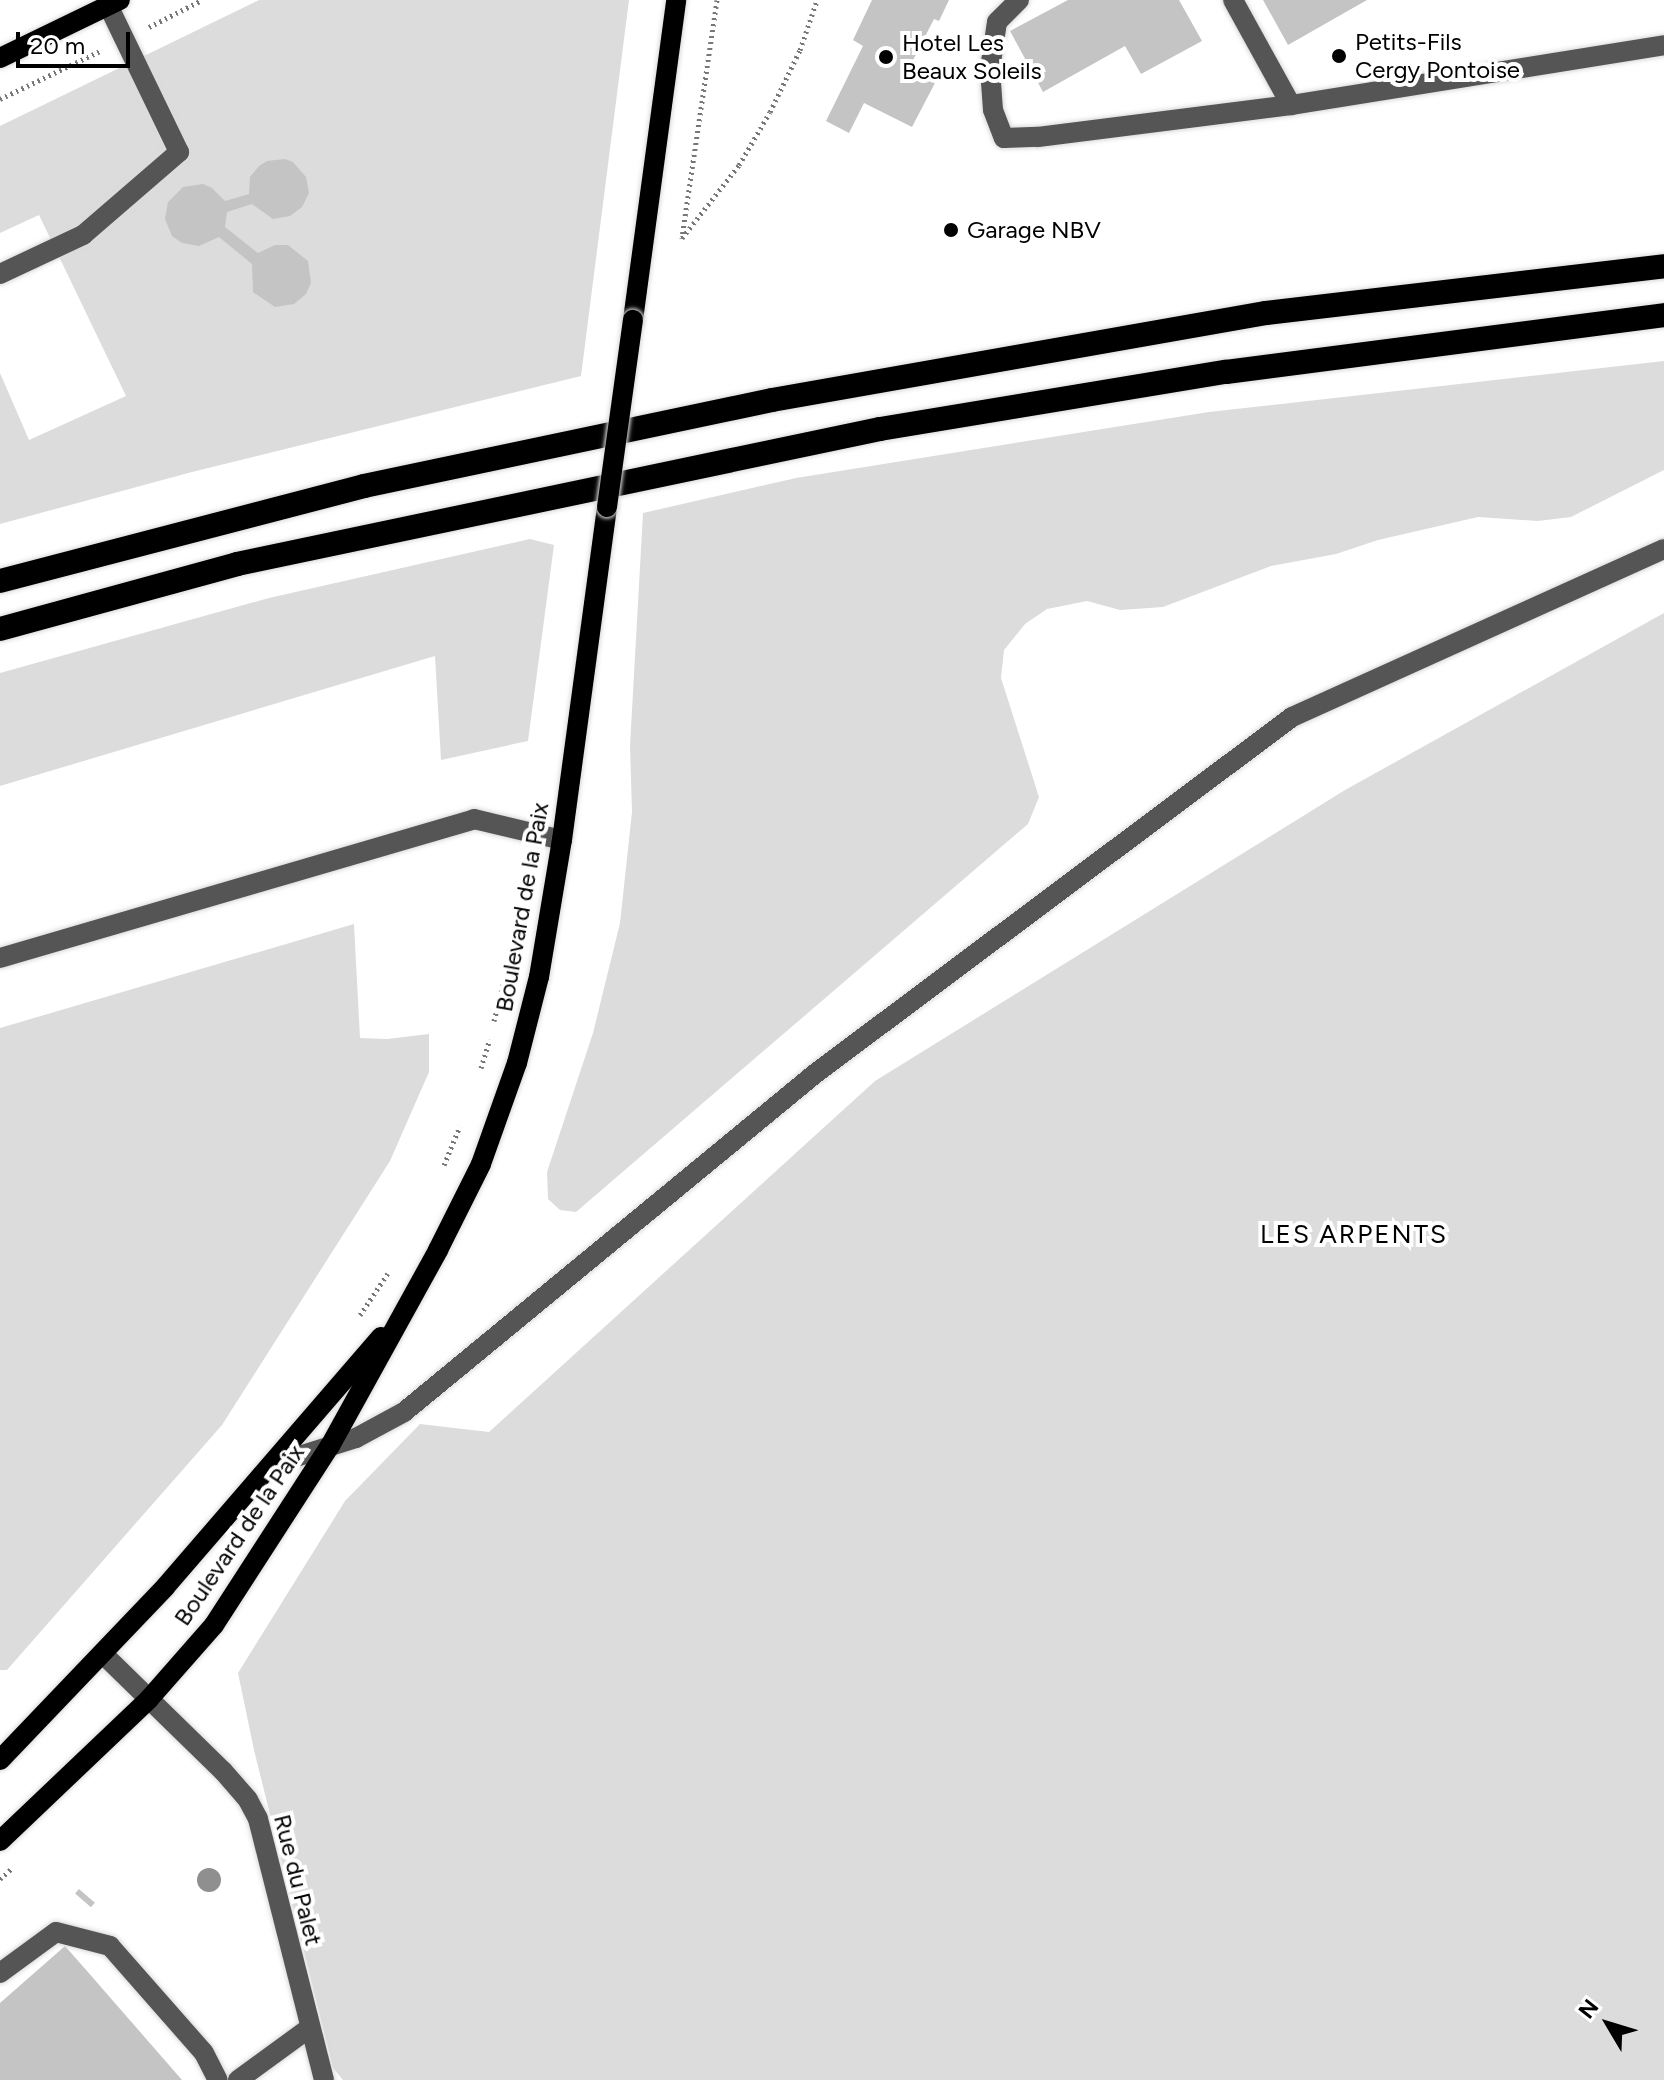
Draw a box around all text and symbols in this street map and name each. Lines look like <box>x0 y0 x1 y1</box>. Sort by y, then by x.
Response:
scale bar <box>20 16 134 66</box>
place label: Petits-Fils Cergy Pontoise <box>1355 28 1520 84</box>
place label: Hotel Les Beaux Soleils <box>902 29 1042 85</box>
text: 20 m <box>30 31 85 60</box>
marker: Petits-Fils Cergy Pontoise <box>1330 47 1348 65</box>
marker: Hotel Les Beaux Soleils <box>877 48 895 66</box>
place label: Garage NBV <box>967 216 1101 244</box>
marker: Garage NBV <box>942 221 960 239</box>
street label: Boulevard de la Paix <box>489 800 555 1014</box>
district label: LES ARPENTS <box>1260 1219 1448 1251</box>
street label: Boulevard de la Paix <box>168 1439 310 1631</box>
street label: Rue du Palet <box>268 1811 328 1949</box>
north arrow <box>1568 1984 1648 2064</box>
text: N <box>1573 1994 1605 2024</box>

